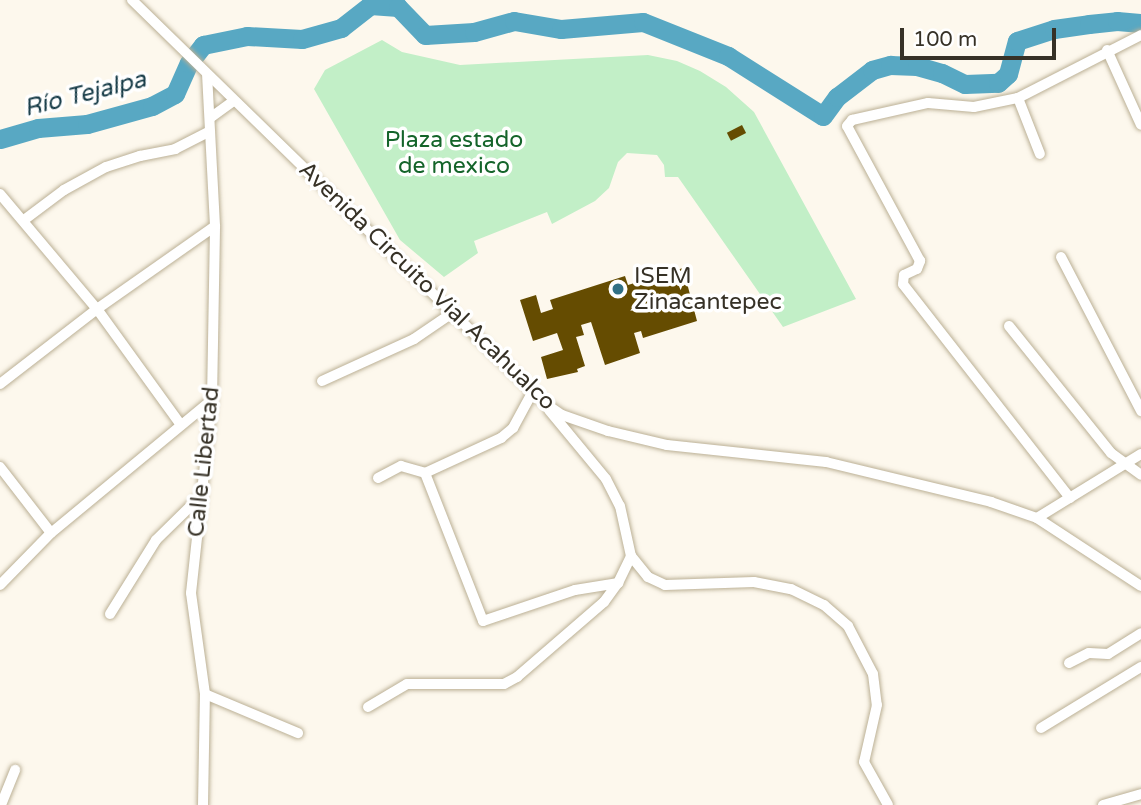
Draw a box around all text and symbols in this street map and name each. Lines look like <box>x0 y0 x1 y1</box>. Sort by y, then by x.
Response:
scale bar <box>903 14 1059 58</box>
text: 100 m <box>913 27 977 52</box>
water label: Río Tejalpa <box>21 65 149 123</box>
park label: Plaza estado de mexico <box>385 126 523 180</box>
street label: Avenida Circuito Vial Acahualco <box>293 156 561 416</box>
place label: ISEM Zinacantepec <box>634 262 782 316</box>
marker: ISEM Zinacantepec <box>608 279 628 299</box>
street label: Calle Libertad <box>182 386 226 538</box>

